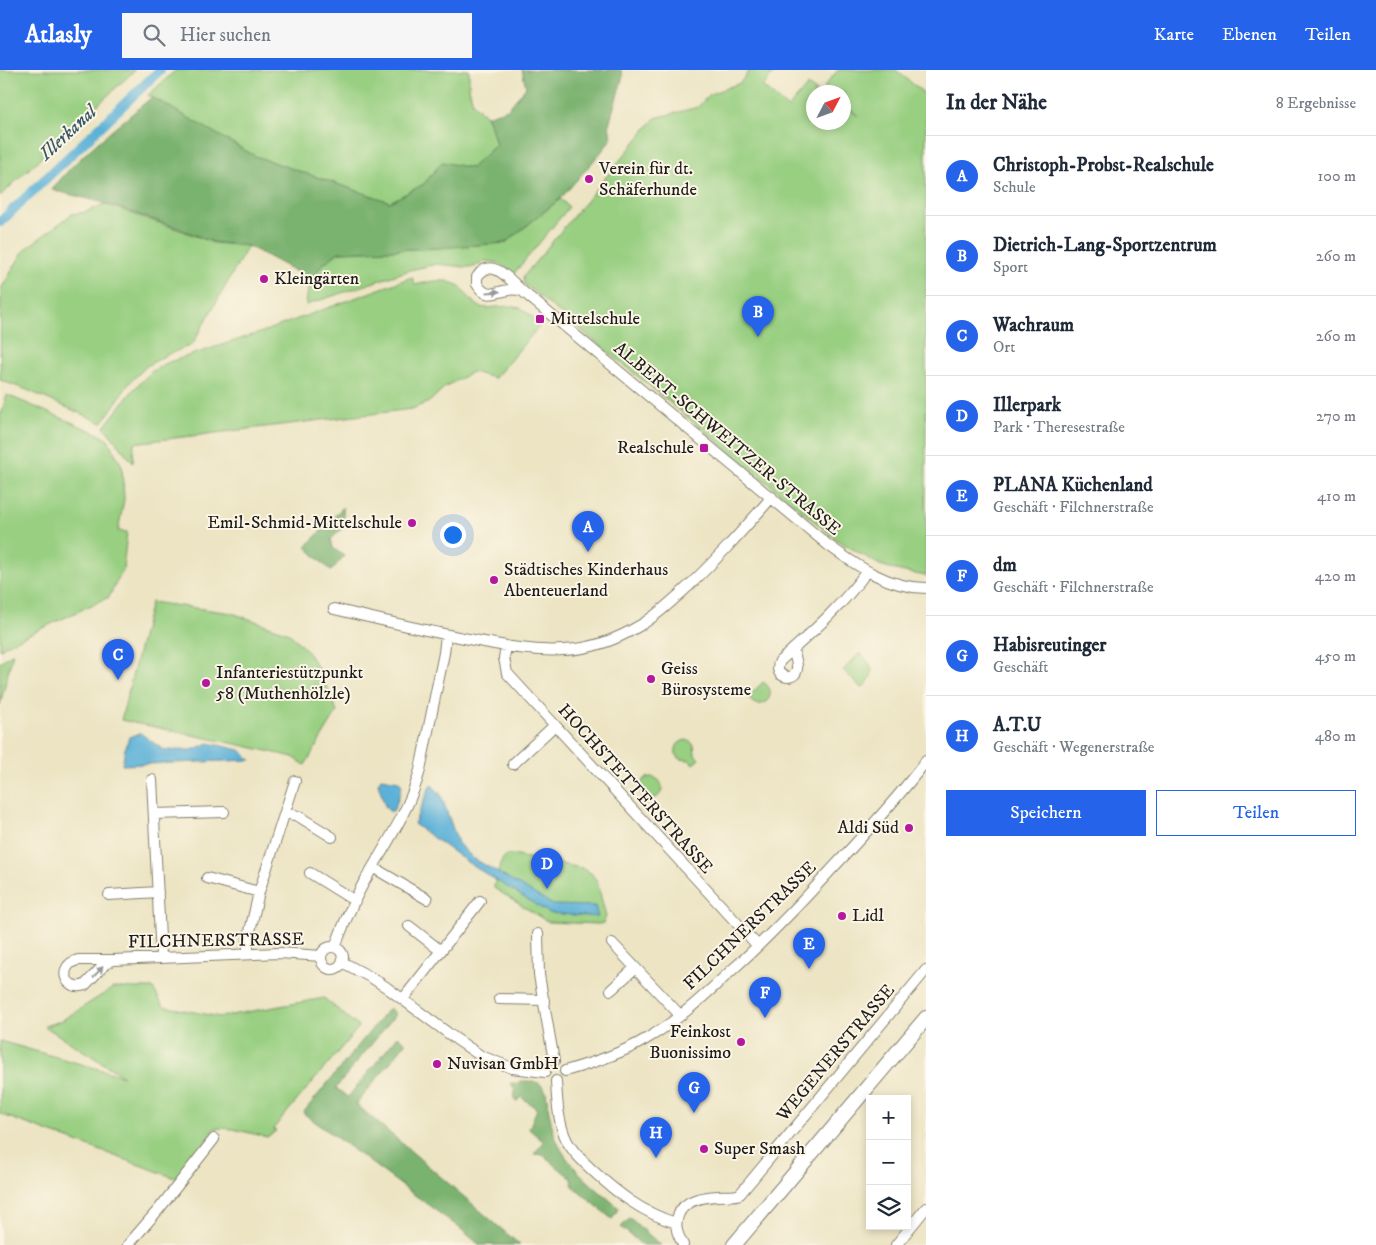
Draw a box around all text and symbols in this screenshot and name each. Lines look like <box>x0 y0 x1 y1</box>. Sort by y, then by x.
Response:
search box <box>122 13 472 58</box>
text: Atlasly <box>25 20 92 50</box>
icon: search <box>140 21 168 49</box>
text: Hier suchen <box>180 24 271 47</box>
text: Karte <box>1154 24 1194 46</box>
text: Ebenen <box>1222 24 1277 46</box>
text: Teilen <box>1305 24 1351 46</box>
north arrow <box>806 85 851 130</box>
text: In der Nähe <box>946 90 1047 116</box>
text: 8 Ergebnisse <box>1276 93 1356 113</box>
water label: Illerkanal <box>34 99 103 166</box>
text: Christoph-Probst-Realschule <box>993 154 1214 177</box>
place label: Verein für dt. Schäferhunde <box>598 158 697 201</box>
text: A <box>957 166 967 186</box>
text: 100 m <box>1318 166 1356 186</box>
marker: Verein für dt. Schäferhunde <box>583 173 595 185</box>
text: Schule <box>993 177 1036 197</box>
text: Dietrich-Lang-Sportzentrum <box>993 234 1217 257</box>
text: B <box>957 246 967 266</box>
text: 260 m <box>1316 246 1356 266</box>
text: Sport <box>993 257 1028 277</box>
place label: Kleingärten <box>274 268 360 290</box>
marker: Kleingärten <box>258 273 270 285</box>
one-way arrow <box>486 288 502 296</box>
pin: B <box>742 296 774 337</box>
place label: Mittelschule <box>550 308 640 330</box>
marker: Mittelschule <box>534 313 546 325</box>
text: Wachraum <box>993 314 1074 337</box>
text: C <box>957 326 967 346</box>
text: 260 m <box>1316 326 1356 346</box>
street label: ALBERT-SCHWEITZER-STRASSE <box>609 337 845 541</box>
text: Ort <box>993 337 1015 357</box>
text: Illerpark <box>993 394 1061 417</box>
text: D <box>956 406 968 426</box>
text: 270 m <box>1316 406 1356 426</box>
text: Park · Theresestraße <box>993 417 1125 437</box>
place label: Realschule <box>617 437 694 459</box>
marker: Realschule <box>698 442 710 454</box>
text: PLANA Küchenland <box>993 474 1153 497</box>
text: E <box>956 486 968 506</box>
text: 410 m <box>1317 486 1356 506</box>
text: Geschäft · Filchnerstraße <box>993 497 1154 517</box>
pin: A <box>572 511 604 552</box>
place label: Emil-Schmid-Mittelschule <box>207 512 402 534</box>
marker: Emil-Schmid-Mittelschule <box>406 517 418 529</box>
your location <box>440 522 466 548</box>
text: dm <box>993 554 1017 577</box>
place label: Städtisches Kinderhaus Abenteuerland <box>504 559 668 602</box>
text: F <box>957 566 967 586</box>
text: 420 m <box>1315 566 1356 586</box>
marker: Städtisches Kinderhaus Abenteuerland <box>488 574 500 586</box>
text: Geschäft · Filchnerstraße <box>993 577 1154 597</box>
text: Habisreutinger <box>993 634 1106 657</box>
pin: C <box>102 639 134 680</box>
text: G <box>956 646 968 666</box>
text: 450 m <box>1315 646 1356 666</box>
text: Geschäft <box>993 657 1048 677</box>
place label: Geiss Bürosysteme <box>661 658 751 701</box>
place label: Infanteriestützpunkt 58 (Muthenhölzle) <box>216 662 364 705</box>
marker: Geiss Bürosysteme <box>645 673 657 685</box>
marker: Infanteriestützpunkt 58 (Muthenhölzle) <box>200 677 212 689</box>
street label: HOCHSTETTERSTRASSE <box>553 700 717 879</box>
text: A.T.U <box>993 714 1041 737</box>
text: H <box>955 726 969 746</box>
text: 480 m <box>1315 726 1356 746</box>
text: Geschäft · Wegenerstraße <box>993 737 1155 757</box>
button: Speichern <box>946 790 1146 836</box>
button: Teilen <box>1156 790 1356 836</box>
place label: Aldi Süd <box>838 817 899 839</box>
marker: Aldi Süd <box>903 822 915 834</box>
pin: D <box>531 848 563 889</box>
street label: FILCHNERSTRASSE <box>679 857 821 995</box>
place label: Lidl <box>852 905 885 927</box>
marker: Lidl <box>836 910 848 922</box>
street label: FILCHNERSTRASSE <box>128 928 304 954</box>
pin: E <box>793 928 825 969</box>
one-way arrow <box>92 967 104 979</box>
pin: F <box>749 977 781 1018</box>
street label: WEGENERSTRASSE <box>772 980 900 1127</box>
place label: Feinkost Buonissimo <box>649 1021 731 1064</box>
marker: Feinkost Buonissimo <box>735 1036 747 1048</box>
place label: Nuvisan GmbH <box>447 1053 559 1075</box>
marker: Nuvisan GmbH <box>431 1058 443 1070</box>
pin: G <box>678 1072 710 1113</box>
map controls <box>866 1095 911 1230</box>
button: + <box>866 1095 911 1140</box>
pin: H <box>640 1117 672 1158</box>
place label: Super Smash <box>714 1138 806 1160</box>
button: − <box>866 1140 911 1185</box>
marker: Super Smash <box>698 1143 710 1155</box>
button: layers <box>866 1185 911 1230</box>

